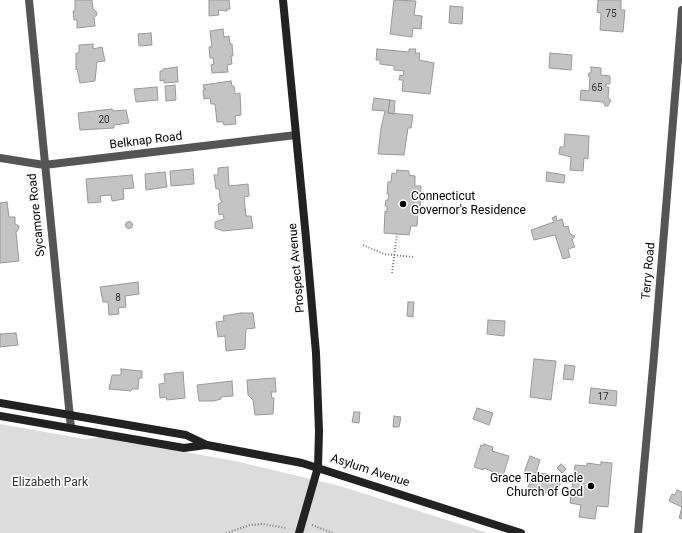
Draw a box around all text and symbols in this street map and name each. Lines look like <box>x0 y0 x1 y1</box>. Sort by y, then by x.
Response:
house number: 75 <box>605 8 617 20</box>
house number: 65 <box>591 82 603 94</box>
house number: 20 <box>98 114 110 126</box>
street label: Belknap Road <box>109 129 183 153</box>
street label: Sycamore Road <box>25 173 49 257</box>
place label: Connecticut Governor's Residence <box>411 190 526 218</box>
marker: Connecticut Governor's Residence <box>398 199 408 209</box>
street label: Prospect Avenue <box>286 223 308 313</box>
street label: Terry Road <box>639 242 659 300</box>
house number: 8 <box>115 292 121 304</box>
house number: 17 <box>597 391 609 403</box>
street label: Asylum Avenue <box>329 451 411 491</box>
place label: Grace Tabernacle Church of God <box>490 472 583 500</box>
park label: Elizabeth Park <box>12 476 88 490</box>
marker: Grace Tabernacle Church of God <box>586 481 596 491</box>

